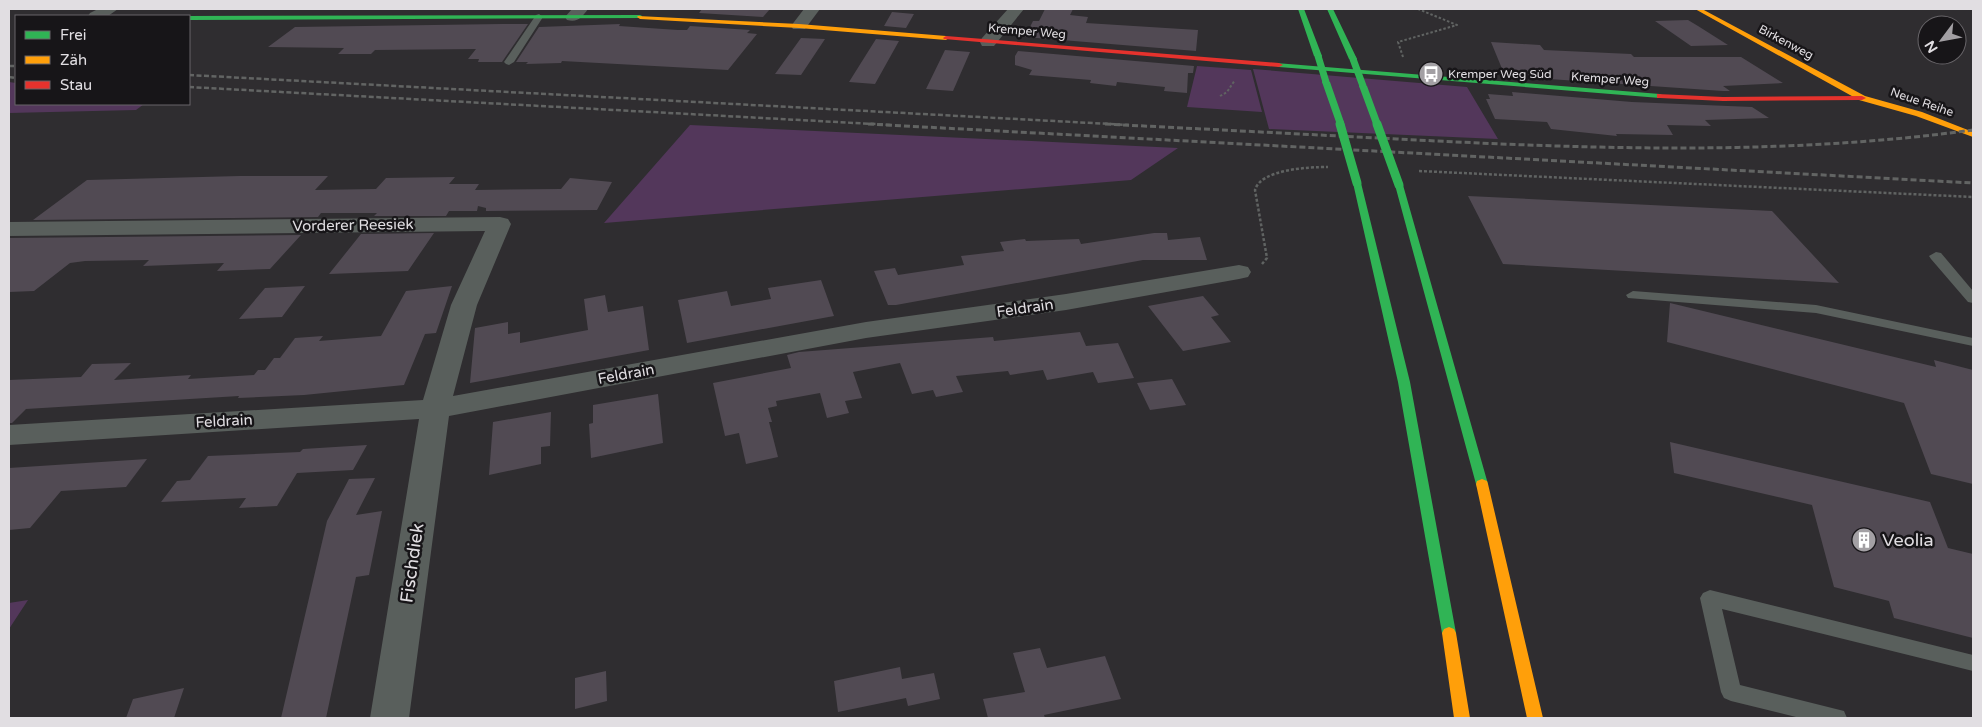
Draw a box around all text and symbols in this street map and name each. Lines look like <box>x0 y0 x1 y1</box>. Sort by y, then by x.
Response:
legend <box>15 15 190 105</box>
north arrow <box>1917 15 1967 65</box>
street label: Kremper Weg <box>987 21 1067 41</box>
street label: Birkenweg <box>1756 22 1816 62</box>
text: Frei <box>60 26 86 44</box>
text: N <box>1921 37 1942 56</box>
text: Zäh <box>60 51 87 69</box>
bus stop icon: Kremper Weg Süd <box>1418 61 1444 87</box>
place label: Kremper Weg Süd <box>1448 67 1552 81</box>
street label: Kremper Weg <box>1570 69 1650 89</box>
text: Stau <box>60 76 92 94</box>
street label: Neue Reihe <box>1889 85 1956 119</box>
street label: Vorderer Reesiek <box>292 215 414 235</box>
street label: Feldrain <box>995 295 1055 321</box>
street label: Feldrain <box>596 360 656 388</box>
street label: Feldrain <box>195 411 253 431</box>
street label: Fischdiek <box>396 522 429 604</box>
building icon: Veolia <box>1851 527 1877 553</box>
place label: Veolia <box>1882 529 1934 551</box>

